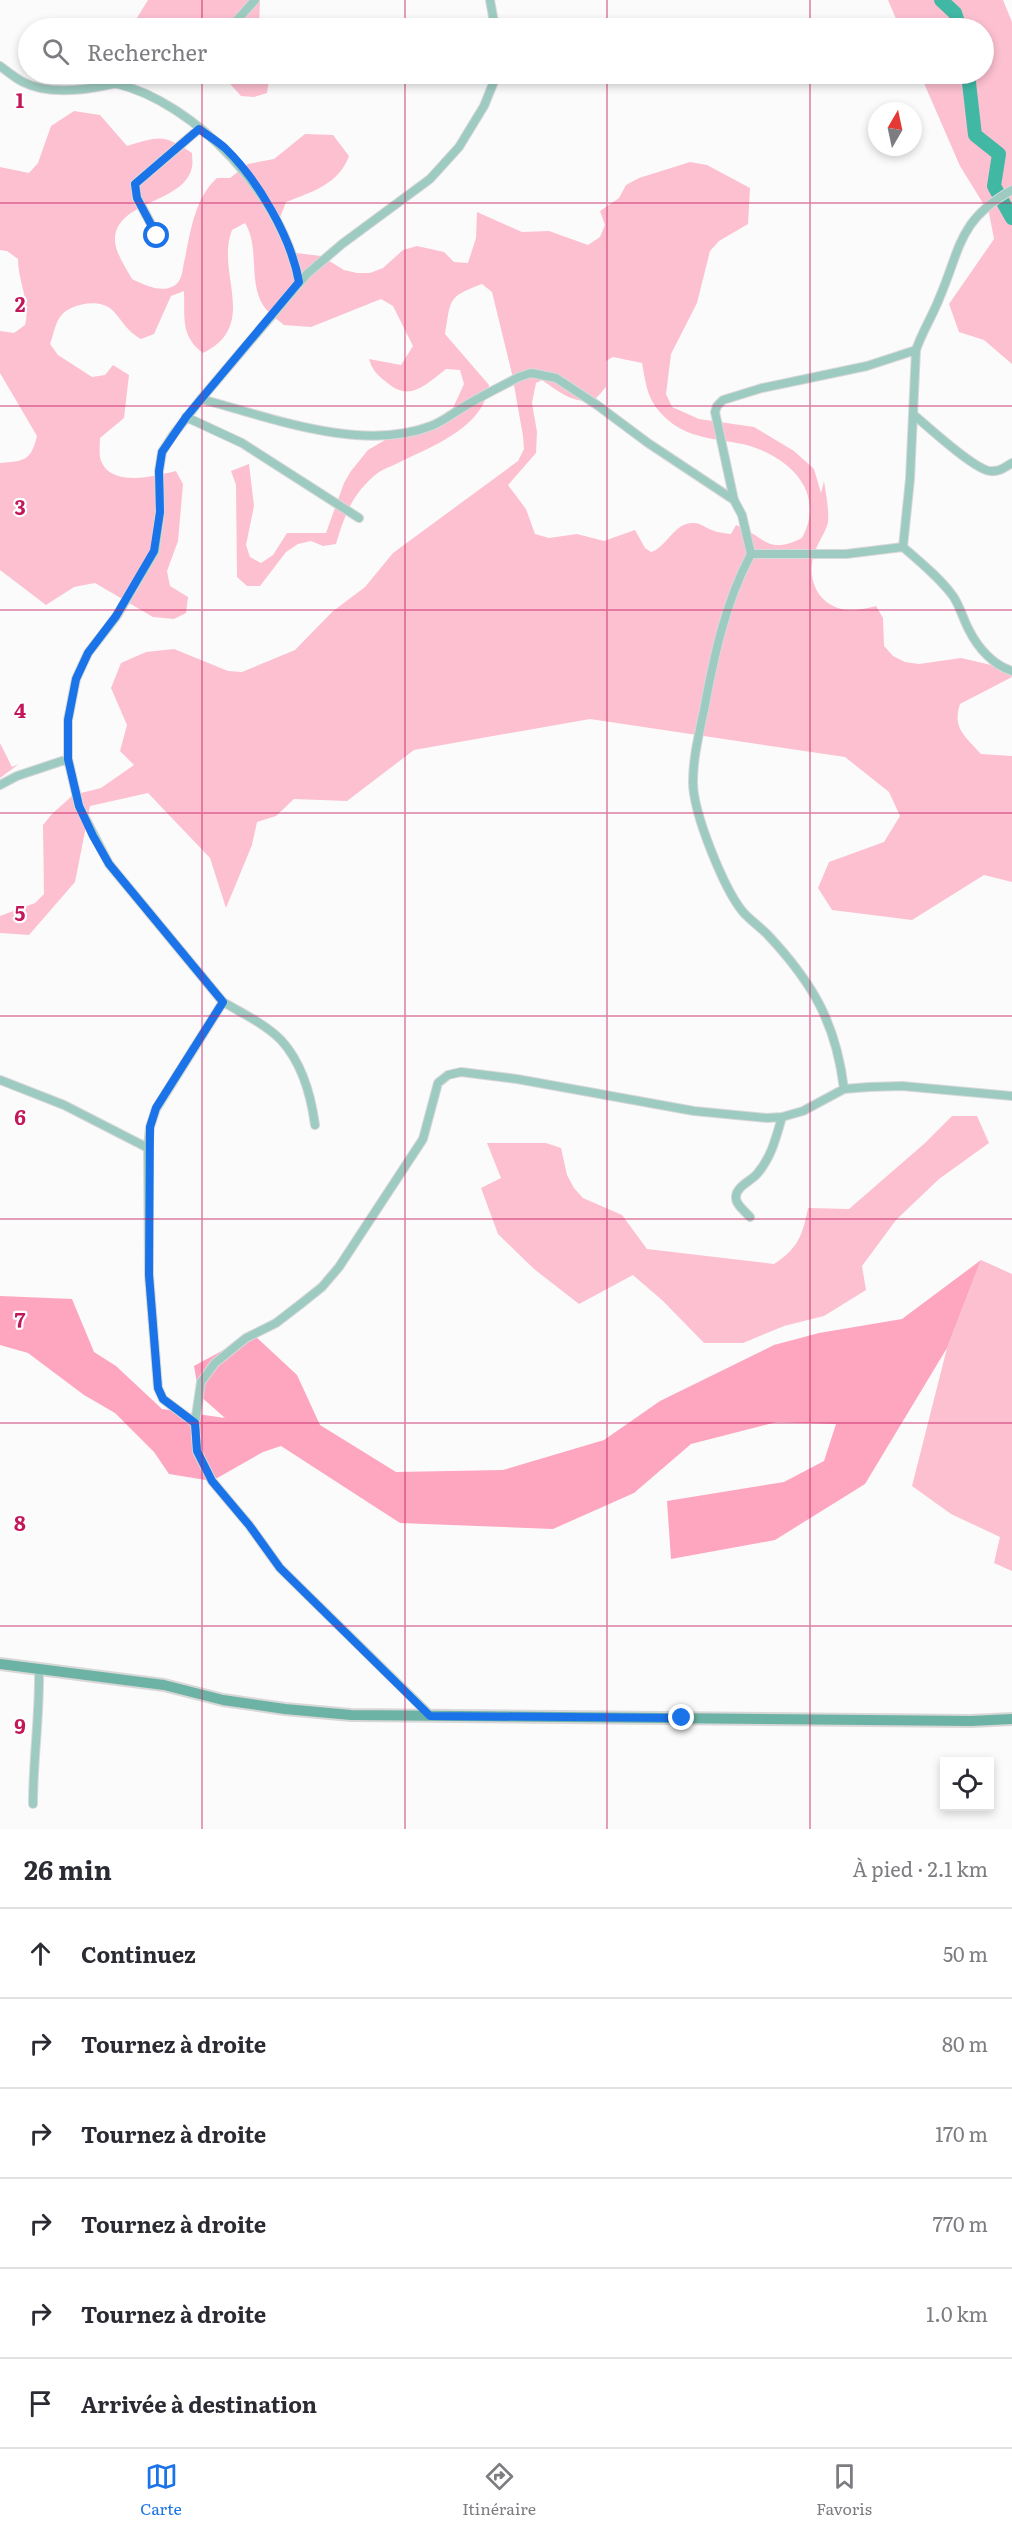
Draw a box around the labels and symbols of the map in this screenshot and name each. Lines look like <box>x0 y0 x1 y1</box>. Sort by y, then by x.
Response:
text: 1 <box>16 84 24 114</box>
north arrow <box>868 102 922 156</box>
route start <box>143 222 169 248</box>
text: 2 <box>15 288 26 318</box>
text: 3 <box>14 491 26 521</box>
text: 4 <box>14 694 26 724</box>
text: 5 <box>15 897 26 927</box>
text: 6 <box>14 1101 26 1131</box>
text: 7 <box>15 1304 26 1334</box>
text: 8 <box>14 1507 26 1537</box>
route end <box>668 1704 694 1730</box>
text: 9 <box>14 1710 26 1740</box>

